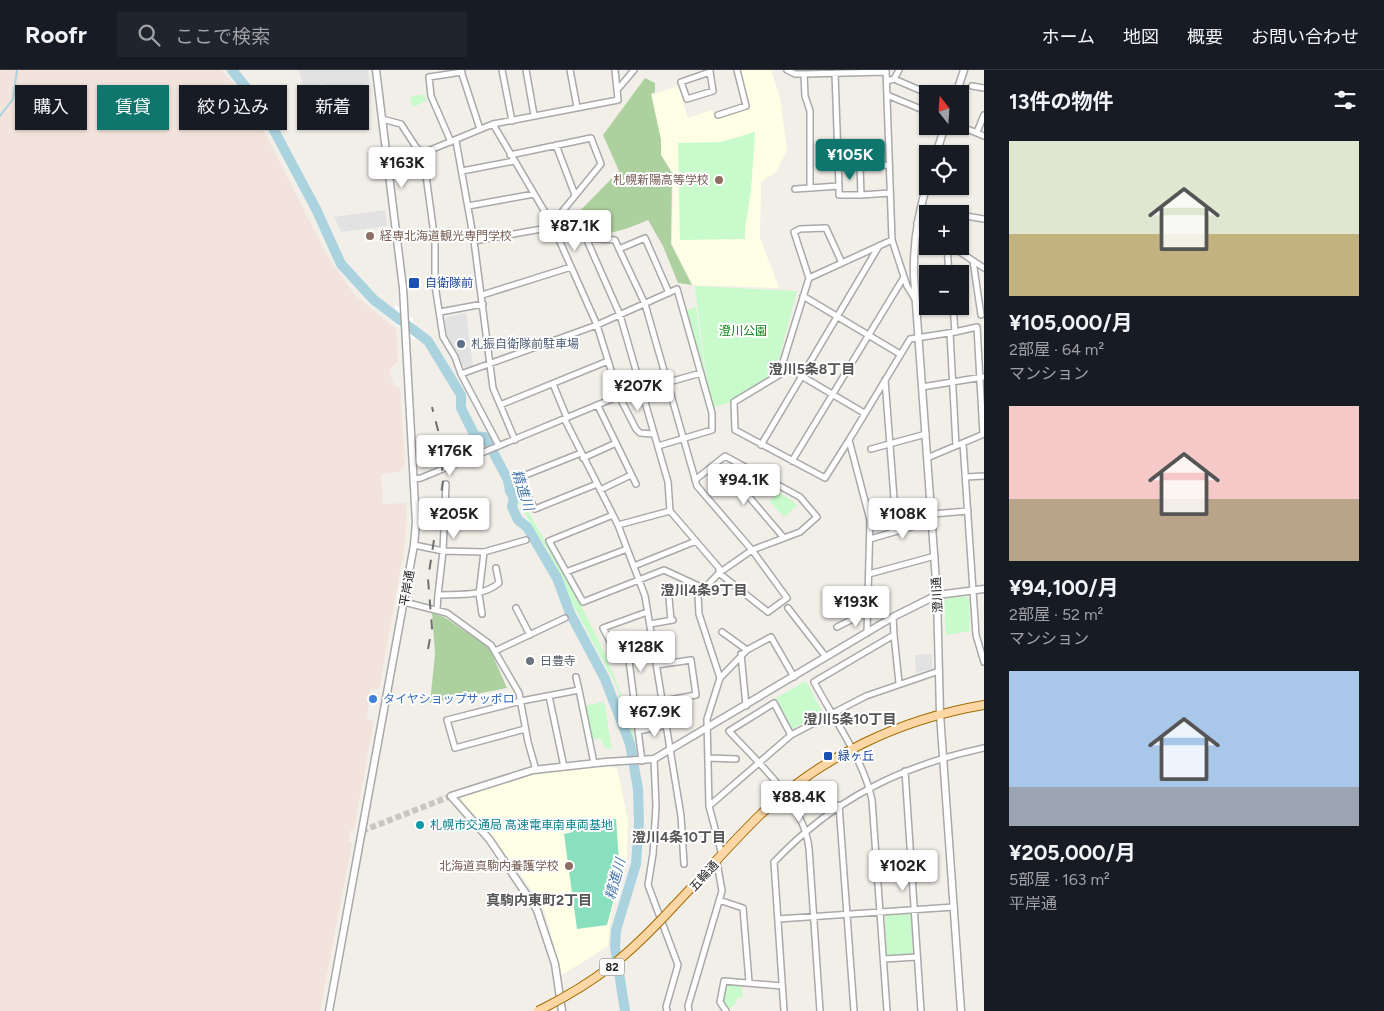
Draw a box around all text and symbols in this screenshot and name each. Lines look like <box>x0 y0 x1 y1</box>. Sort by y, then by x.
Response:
search box <box>117 12 467 57</box>
text: Roofr <box>25 20 87 49</box>
icon: search <box>135 21 163 49</box>
text: ここで検索 <box>175 25 270 48</box>
text: ホーム <box>1042 26 1095 48</box>
text: 地図 <box>1123 26 1159 48</box>
text: 概要 <box>1187 26 1223 48</box>
text: お問い合わせ <box>1251 26 1359 48</box>
chip: 購入 <box>15 85 87 130</box>
chip: 賃貸 <box>97 85 169 130</box>
chip: 絞り込み <box>179 85 287 130</box>
chip: 新着 <box>297 85 369 130</box>
north arrow <box>919 85 969 135</box>
map controls <box>919 85 969 315</box>
icon: filters <box>1331 86 1359 114</box>
text: 13件の物件 <box>1009 89 1114 114</box>
pin: ¥105K <box>815 138 885 181</box>
text: ¥105K <box>827 145 873 164</box>
button: locate <box>919 145 969 195</box>
pin: ¥163K <box>367 146 437 189</box>
text: ¥163K <box>379 153 425 172</box>
place label: 札幌新陽高等学校 <box>613 173 709 187</box>
marker: 札幌新陽高等学校 <box>713 174 725 186</box>
icon: home <box>1139 174 1229 264</box>
button: + <box>919 205 969 255</box>
pin: ¥87.1K <box>534 210 616 252</box>
text: ¥87.1K <box>550 216 600 235</box>
place label: 経専北海道観光専門学校 <box>380 229 512 243</box>
marker: 経専北海道観光専門学校 <box>364 230 376 242</box>
button: − <box>919 265 969 315</box>
marker: 自衛隊前 <box>407 276 421 290</box>
place label: 自衛隊前 <box>425 276 473 290</box>
text: ¥105,000/月 <box>1009 310 1132 335</box>
park label: 澄川公園 <box>719 324 767 338</box>
place label: 札振自衛隊前駐車場 <box>471 337 579 351</box>
marker: 札振自衛隊前駐車場 <box>455 338 467 350</box>
text: 2部屋 · 64 m² <box>1009 340 1104 359</box>
district label: 澄川5条8丁目 <box>769 361 855 378</box>
text: マンション <box>1009 364 1089 383</box>
pin: ¥207K <box>603 370 673 412</box>
text: ¥207K <box>614 376 662 395</box>
pin: ¥176K <box>415 434 485 477</box>
icon: home <box>1139 439 1229 529</box>
text: ¥176K <box>427 441 473 460</box>
pin: ¥94.1K <box>703 464 785 506</box>
water label: 精進川 <box>508 468 538 515</box>
text: ¥94.1K <box>719 470 769 489</box>
pin: ¥205K <box>419 498 489 540</box>
pin: ¥108K <box>868 498 938 540</box>
text: ¥205K <box>429 504 479 523</box>
text: ¥108K <box>879 504 927 523</box>
street label: 平岸通 <box>397 569 417 607</box>
text: ¥94,100/月 <box>1009 575 1119 600</box>
street label: 澄川通 <box>929 577 945 613</box>
district label: 澄川4条9丁目 <box>661 582 747 599</box>
pin: ¥193K <box>821 586 891 628</box>
text: ¥193K <box>833 592 879 611</box>
text: 2部屋 · 52 m² <box>1009 605 1103 624</box>
text: マンション <box>1009 629 1089 648</box>
pin: ¥128K <box>606 630 676 673</box>
text: ¥128K <box>618 637 664 656</box>
place label: 日豊寺 <box>540 654 576 668</box>
marker: 日豊寺 <box>524 655 536 667</box>
place label: タイヤショップサッポロ <box>383 692 515 706</box>
marker: タイヤショップサッポロ <box>367 693 379 705</box>
pin: ¥67.9K <box>614 696 696 738</box>
text: ¥67.9K <box>629 702 681 721</box>
icon: home <box>1139 704 1229 794</box>
district label: 澄川5条10丁目 <box>803 711 897 728</box>
place label: 緑ヶ丘 <box>838 749 874 763</box>
marker: 緑ヶ丘 <box>822 750 834 762</box>
pin: ¥88.4K <box>758 780 840 823</box>
text: ¥88.4K <box>772 787 826 806</box>
place label: 札幌市交通局 高速電車南車両基地 <box>430 818 613 832</box>
marker: 札幌市交通局 高速電車南車両基地 <box>414 819 426 831</box>
district label: 澄川4条10丁目 <box>632 829 726 846</box>
text: ¥205,000/月 <box>1009 840 1136 865</box>
pin: ¥102K <box>868 850 938 892</box>
water label: 精進川 <box>602 855 630 902</box>
text: ¥102K <box>880 856 926 875</box>
street label: 五輪通 <box>687 858 721 894</box>
place label: 北海道真駒内養護学校 <box>439 859 559 873</box>
marker: 北海道真駒内養護学校 <box>563 860 575 872</box>
text: 5部屋 · 163 m² <box>1009 870 1110 889</box>
district label: 真駒内東町2丁目 <box>486 892 592 909</box>
text: 平岸通 <box>1009 894 1057 913</box>
road number: 82 <box>600 959 624 976</box>

